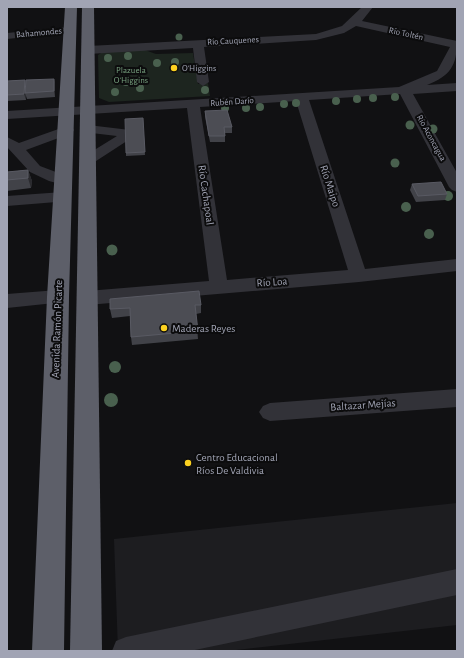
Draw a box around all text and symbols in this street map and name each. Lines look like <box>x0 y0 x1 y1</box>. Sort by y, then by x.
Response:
street label: Río Toltén <box>388 26 424 42</box>
street label: Bahamondes <box>16 27 62 39</box>
street label: Río Cauquenes <box>207 35 259 47</box>
marker: O’Higgins <box>169 63 179 73</box>
place label: O’Higgins <box>182 64 216 73</box>
park label: Plazuela O’Higgins <box>114 66 148 85</box>
street label: Rubén Darío <box>210 96 255 108</box>
street label: Río Aconcagua <box>415 113 447 163</box>
street label: Río Cachapoal <box>196 164 216 226</box>
street label: Río Maipo <box>318 164 342 208</box>
street label: Río Loa <box>256 275 288 289</box>
street label: Avenida Ramón Picarte <box>50 280 64 378</box>
marker: Maderas Reyes <box>159 323 169 333</box>
place label: Maderas Reyes <box>172 323 235 334</box>
street label: Baltazar Mejías <box>330 397 396 413</box>
place label: Centro Educacional Ríos De Valdivia <box>196 452 278 476</box>
marker: Centro Educacional Ríos De Valdivia <box>183 458 193 468</box>

